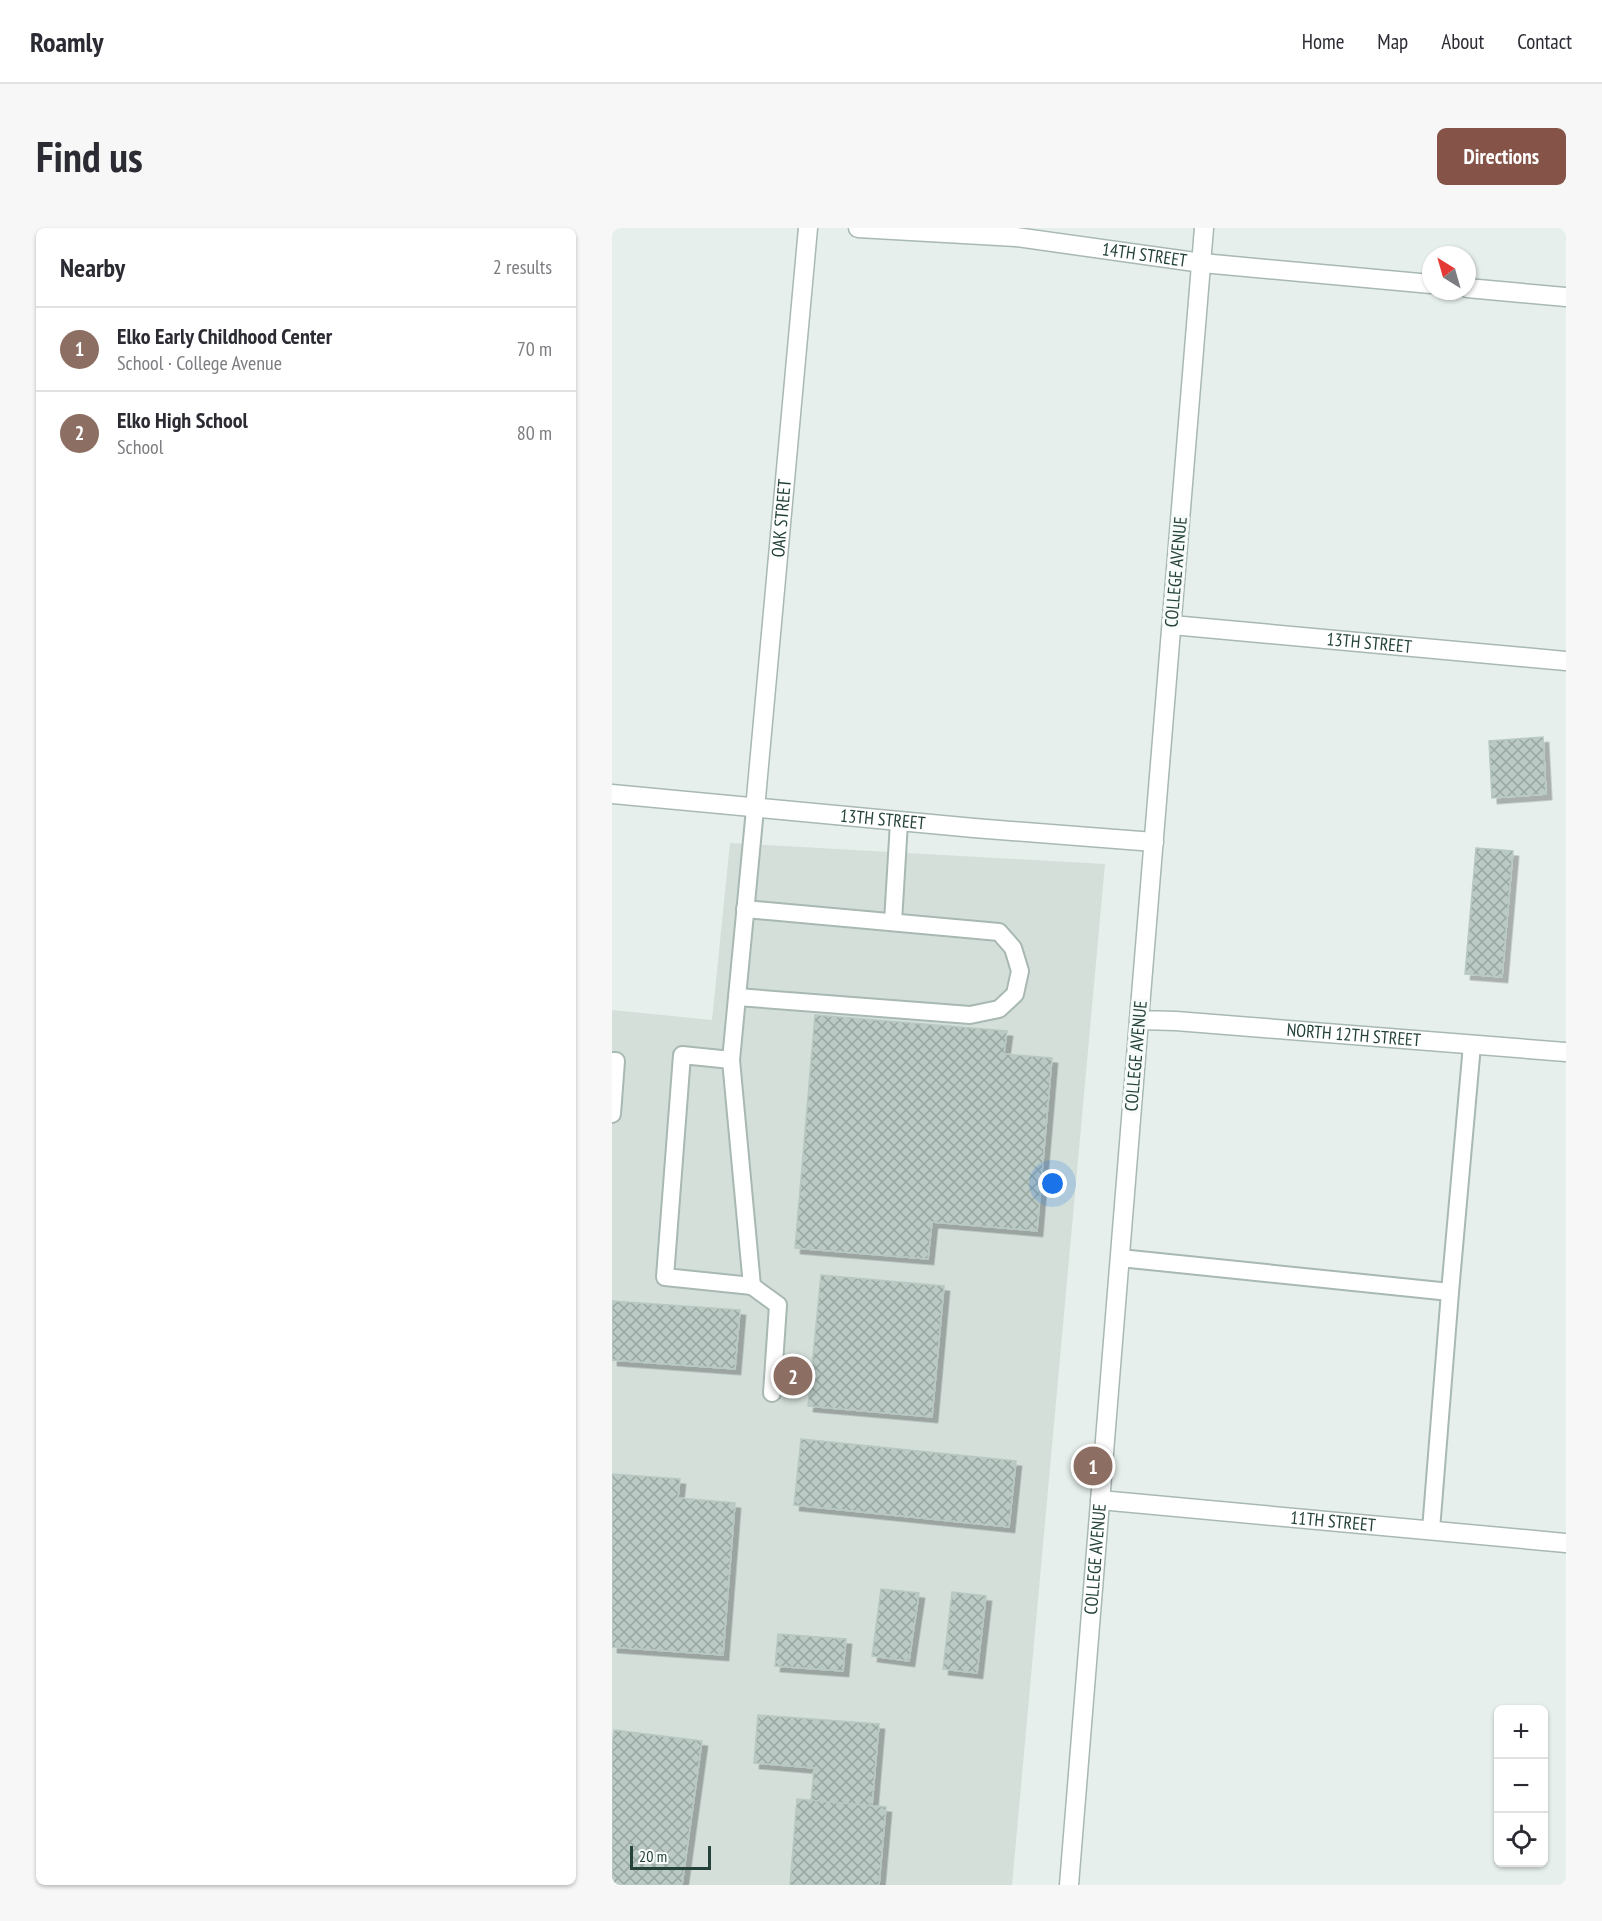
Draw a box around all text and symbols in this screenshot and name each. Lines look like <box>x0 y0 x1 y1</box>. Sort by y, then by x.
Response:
text: Roamly <box>30 23 104 60</box>
text: Home <box>1302 28 1344 55</box>
text: Map <box>1377 28 1408 55</box>
text: About <box>1441 28 1484 55</box>
text: Contact <box>1517 28 1572 55</box>
button: Directions <box>1437 128 1566 185</box>
text: Find us <box>36 129 143 184</box>
street label: 14TH STREET <box>1101 237 1189 272</box>
north arrow <box>1422 246 1476 300</box>
text: Nearby <box>60 251 125 284</box>
text: 2 results <box>493 254 552 280</box>
text: Elko Early Childhood Center <box>117 322 332 350</box>
text: 1 <box>75 336 84 362</box>
text: 70 m <box>517 336 552 362</box>
text: School · College Avenue <box>117 350 282 376</box>
text: Elko High School <box>117 406 248 434</box>
text: 2 <box>75 420 84 446</box>
text: 80 m <box>517 420 552 446</box>
text: School <box>117 434 163 460</box>
street label: OAK STREET <box>766 478 796 558</box>
street label: COLLEGE AVENUE <box>1159 516 1192 628</box>
street label: 13TH STREET <box>1326 627 1413 658</box>
street label: 13TH STREET <box>839 803 927 834</box>
street label: COLLEGE AVENUE <box>1119 1000 1152 1112</box>
street label: NORTH 12TH STREET <box>1286 1018 1422 1051</box>
your location <box>1038 1169 1067 1198</box>
pin: 2 <box>774 1354 813 1398</box>
pin: 1 <box>1074 1444 1112 1488</box>
street label: COLLEGE AVENUE <box>1079 1503 1111 1615</box>
street label: 11TH STREET <box>1289 1506 1377 1536</box>
map controls <box>1494 1705 1548 1867</box>
button: + <box>1494 1705 1548 1759</box>
button: − <box>1494 1759 1548 1813</box>
button: locate <box>1494 1813 1548 1867</box>
scale bar <box>630 1843 711 1870</box>
text: 20 m <box>639 1846 667 1866</box>

